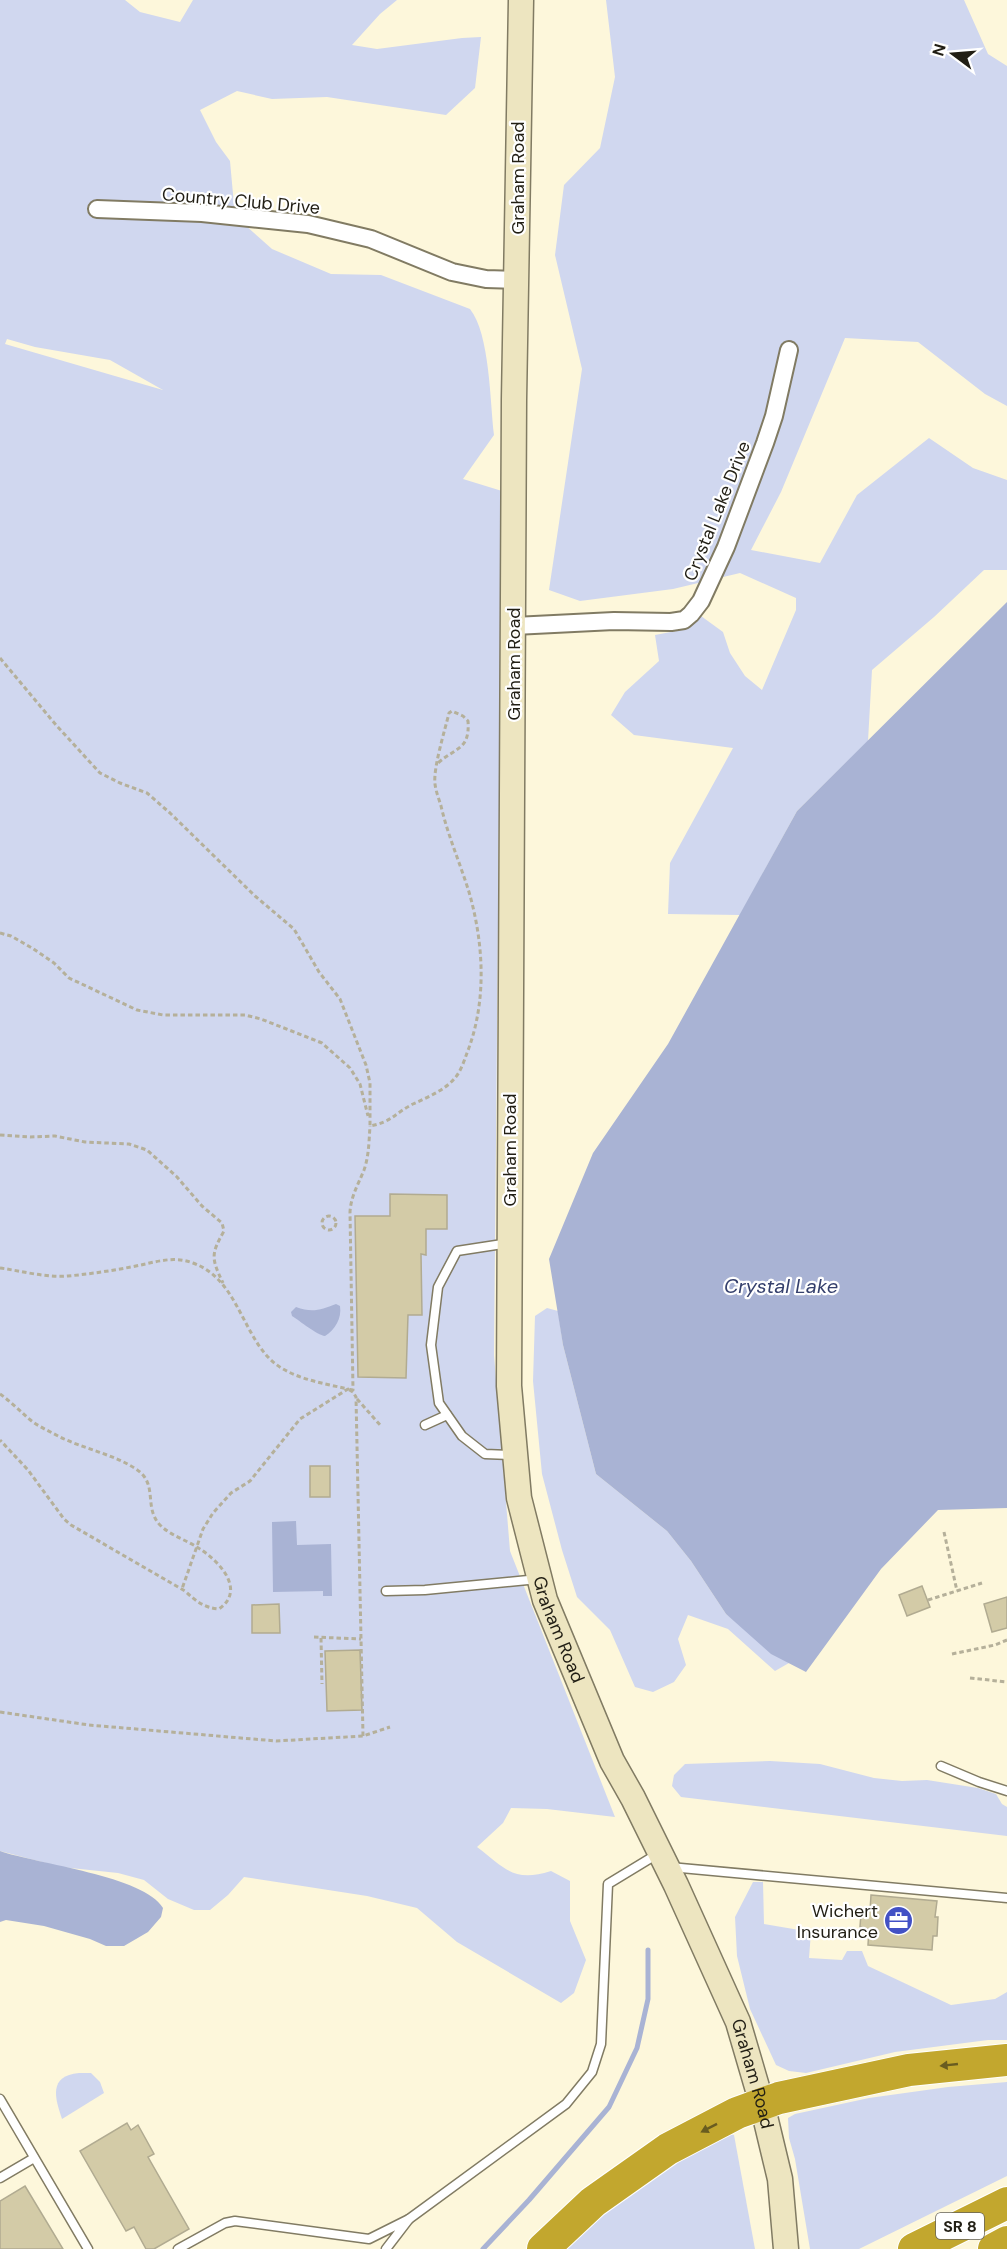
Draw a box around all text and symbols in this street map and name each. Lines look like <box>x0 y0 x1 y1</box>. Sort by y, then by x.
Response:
north arrow <box>923 24 983 84</box>
text: N <box>927 41 951 59</box>
street label: Graham Road <box>506 122 530 234</box>
street label: Country Club Drive <box>161 182 321 220</box>
street label: Crystal Lake Drive <box>678 438 756 584</box>
street label: Graham Road <box>502 608 526 720</box>
street label: Graham Road <box>498 1094 522 1206</box>
water label: Crystal Lake <box>724 1273 838 1299</box>
street label: Graham Road <box>527 1573 590 1687</box>
place label: Wichert Insurance <box>797 1899 878 1944</box>
office icon: Wichert Insurance <box>883 1905 915 1937</box>
street label: Graham Road <box>726 2016 779 2131</box>
one-way arrow <box>939 2060 958 2070</box>
one-way arrow <box>700 2123 717 2132</box>
road number: SR 8 <box>936 2213 984 2239</box>

